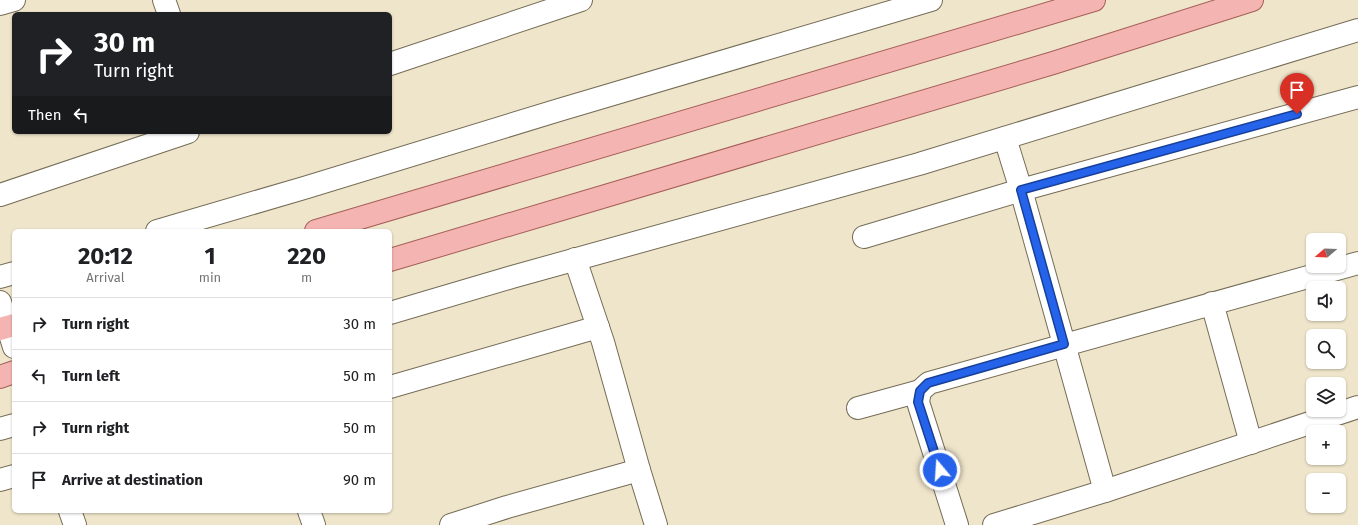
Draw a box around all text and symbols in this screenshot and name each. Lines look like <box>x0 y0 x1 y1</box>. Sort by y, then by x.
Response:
text: 30 m <box>94 26 155 59</box>
icon: right <box>28 28 80 80</box>
text: Turn right <box>94 60 174 82</box>
pin <box>1280 73 1314 114</box>
icon: arrive <box>1286 79 1308 101</box>
icon: left <box>70 104 92 126</box>
text: Then <box>28 106 62 124</box>
north arrow <box>1306 233 1346 273</box>
map controls <box>1306 233 1346 513</box>
text: 20:12 <box>78 242 133 270</box>
text: 1 <box>204 242 216 270</box>
text: 220 <box>287 242 326 270</box>
text: Arrival <box>86 270 124 285</box>
text: min <box>199 270 221 285</box>
text: m <box>301 270 312 285</box>
button: sound <box>1306 281 1346 321</box>
icon: right <box>28 313 50 335</box>
text: Turn right <box>62 315 129 333</box>
text: 30 m <box>343 315 376 333</box>
button: search <box>1306 329 1346 369</box>
icon: left <box>28 365 50 387</box>
text: Turn left <box>62 367 120 385</box>
text: 50 m <box>343 367 376 385</box>
button: layers <box>1306 377 1346 417</box>
icon: right <box>28 417 50 439</box>
text: Turn right <box>62 419 129 437</box>
text: 50 m <box>343 419 376 437</box>
button: + <box>1306 425 1346 465</box>
position arrow <box>919 449 961 491</box>
icon: arrive <box>28 469 50 491</box>
text: Arrive at destination <box>62 471 203 489</box>
text: 90 m <box>343 471 376 489</box>
button: − <box>1306 473 1346 513</box>

